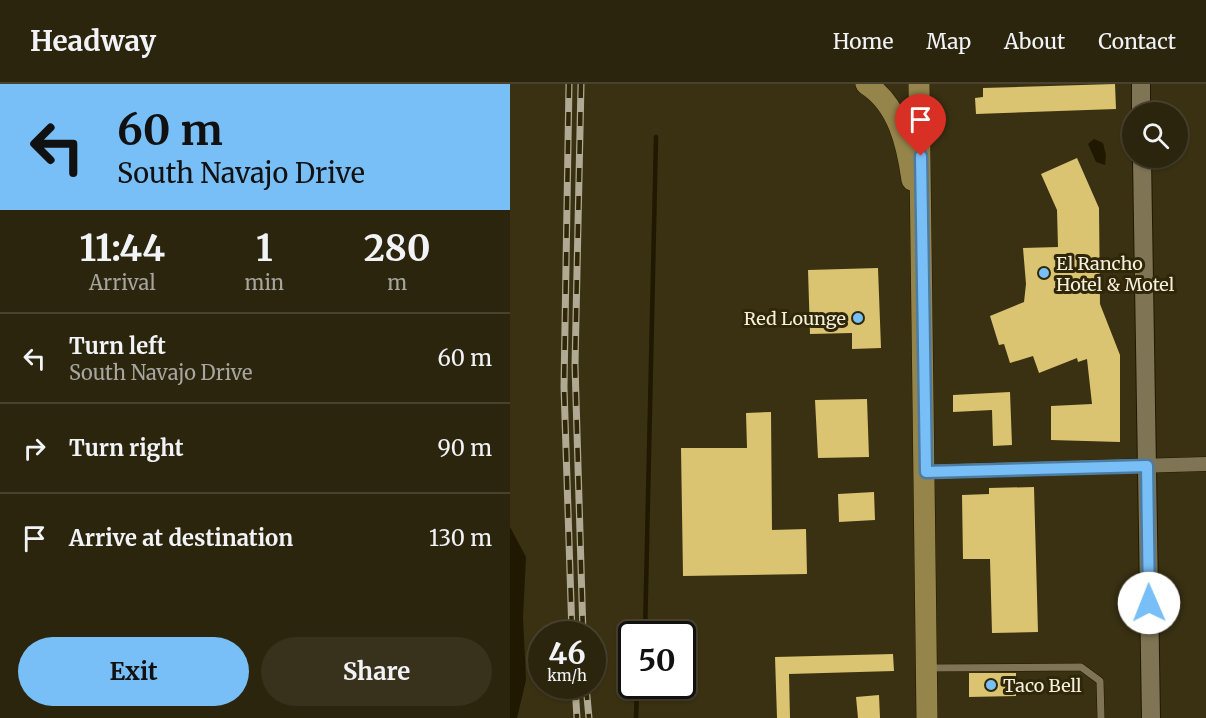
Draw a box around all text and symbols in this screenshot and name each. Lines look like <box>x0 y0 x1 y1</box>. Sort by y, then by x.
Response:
text: Headway <box>30 23 156 59</box>
text: Home <box>833 28 893 55</box>
text: Map <box>926 28 971 55</box>
text: About <box>1004 28 1065 55</box>
text: Contact <box>1098 28 1176 55</box>
pin <box>895 94 946 156</box>
map controls <box>1122 102 1188 168</box>
button: search <box>1122 102 1188 168</box>
icon: arrive <box>904 103 937 136</box>
text: 60 m <box>117 104 223 156</box>
icon: left <box>18 108 96 186</box>
text: South Navajo Drive <box>117 156 365 190</box>
text: 11:44 <box>80 226 165 271</box>
text: 1 <box>256 226 273 271</box>
text: 280 <box>364 226 430 271</box>
place label: El Rancho Hotel & Motel <box>1056 252 1175 296</box>
marker: El Rancho Hotel & Motel <box>1037 266 1051 280</box>
text: Arrival <box>89 270 156 295</box>
text: min <box>245 270 284 295</box>
text: m <box>387 270 407 295</box>
place label: Red Lounge <box>744 307 846 330</box>
marker: Red Lounge <box>851 311 865 325</box>
text: Turn left <box>69 332 166 360</box>
icon: left <box>18 342 51 375</box>
text: 60 m <box>438 344 492 372</box>
text: South Navajo Drive <box>69 360 253 385</box>
icon: right <box>18 432 51 465</box>
text: Turn right <box>69 434 183 462</box>
text: 90 m <box>437 434 492 462</box>
icon: arrive <box>18 522 51 555</box>
text: Arrive at destination <box>69 524 293 552</box>
text: 130 m <box>429 524 492 552</box>
position arrow <box>1117 571 1181 635</box>
speed limit sign: 50 <box>618 621 696 699</box>
text: 46 <box>548 634 586 672</box>
button: Exit <box>18 637 249 706</box>
button: Share <box>261 637 492 706</box>
text: km/h <box>547 666 587 685</box>
place label: Taco Bell <box>1003 674 1082 697</box>
marker: Taco Bell <box>984 678 998 692</box>

